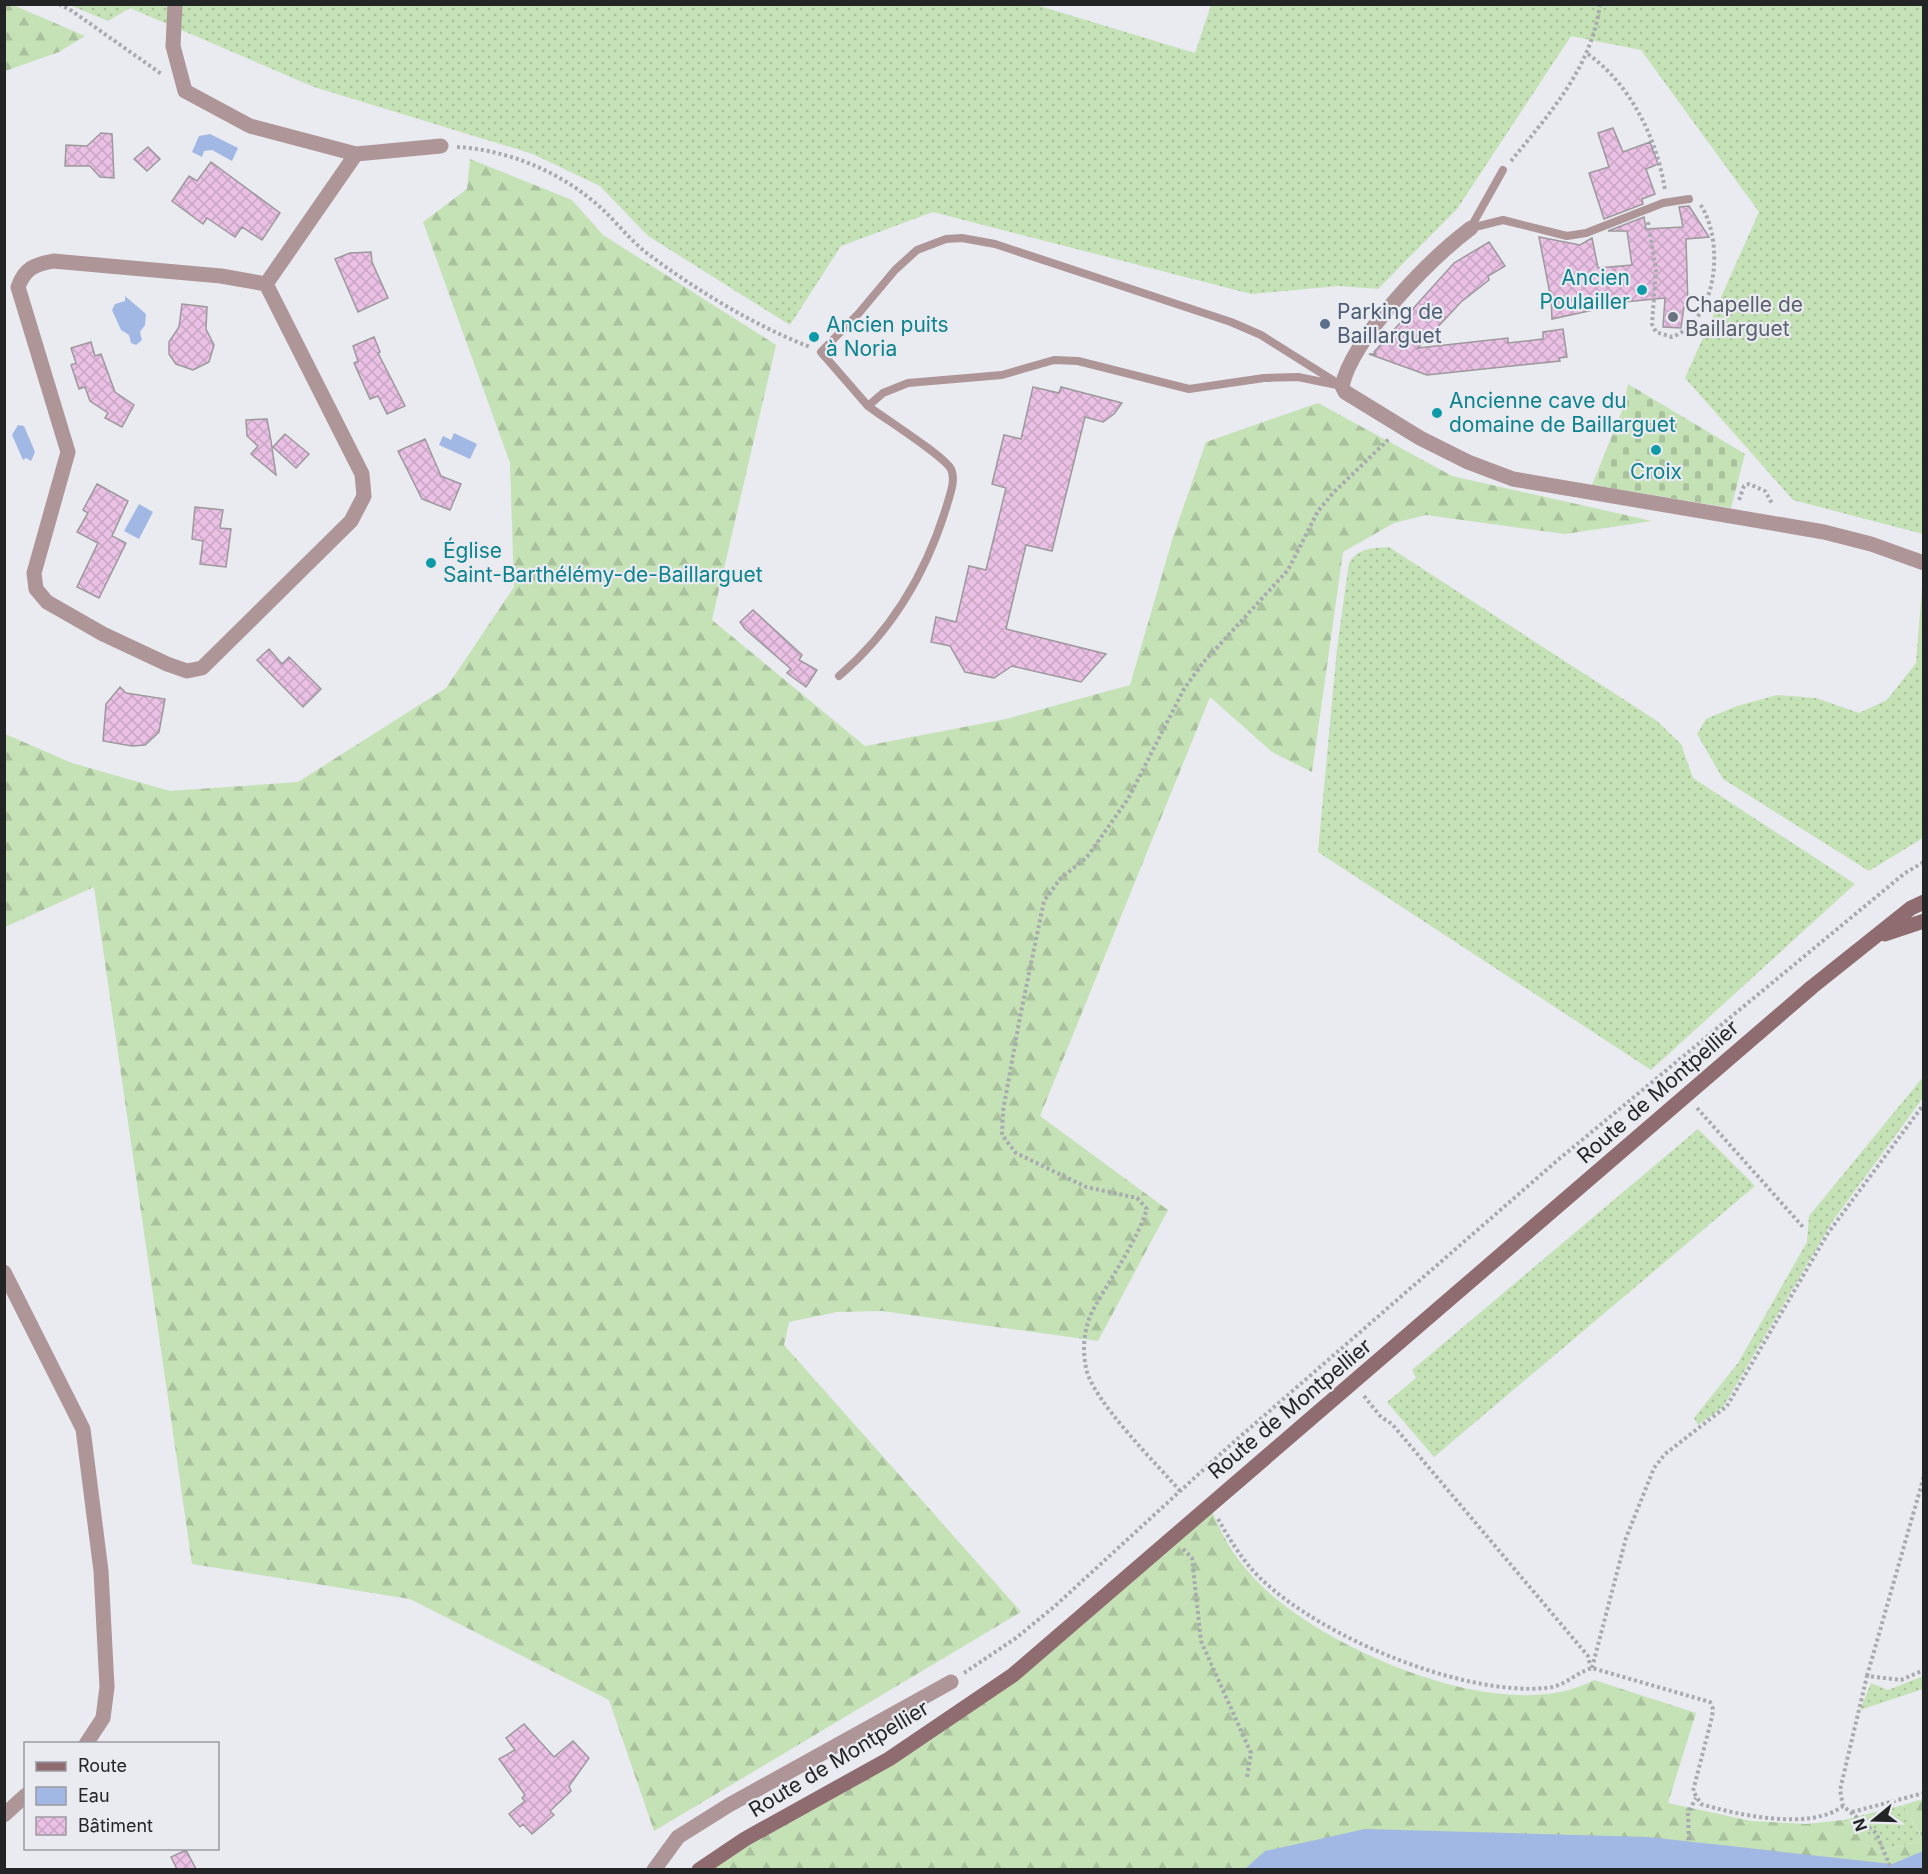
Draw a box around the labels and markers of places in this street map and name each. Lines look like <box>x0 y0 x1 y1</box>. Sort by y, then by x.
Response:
place label: Ancien Poulailler <box>1539 265 1630 314</box>
marker: Ancien Poulailler <box>1635 283 1649 297</box>
place label: Chapelle de Baillarguet <box>1685 292 1803 341</box>
place label: Parking de Baillarguet <box>1337 299 1443 348</box>
marker: Chapelle de Baillarguet <box>1666 310 1680 324</box>
place label: Ancien puits à Noria <box>826 312 949 361</box>
marker: Parking de Baillarguet <box>1318 317 1332 331</box>
marker: Ancien puits à Noria <box>807 330 821 344</box>
place label: Ancienne cave du domaine de Baillarguet <box>1449 388 1676 437</box>
marker: Ancienne cave du domaine de Baillarguet <box>1430 406 1444 420</box>
marker: Croix <box>1649 443 1663 457</box>
place label: Croix <box>1630 459 1682 484</box>
place label: Église Saint-Barthélémy-de-Baillarguet <box>443 537 763 587</box>
marker: Église Saint-Barthélémy-de-Baillarguet <box>424 556 438 570</box>

